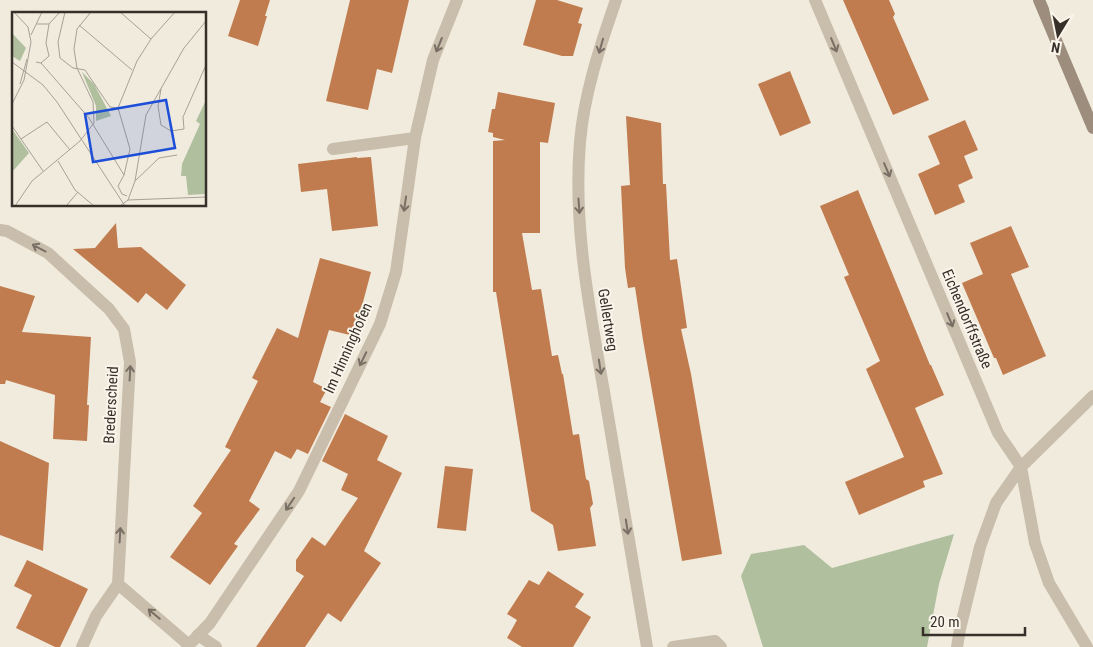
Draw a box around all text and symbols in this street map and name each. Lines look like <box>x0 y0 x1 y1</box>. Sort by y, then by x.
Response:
north arrow <box>1033 10 1083 60</box>
inset map <box>12 12 206 206</box>
one-way arrow <box>433 37 443 52</box>
one-way arrow <box>829 37 839 52</box>
one-way arrow <box>595 38 605 54</box>
text: N <box>1050 39 1061 56</box>
one-way arrow <box>882 162 892 177</box>
one-way arrow <box>400 195 410 211</box>
one-way arrow <box>575 198 584 214</box>
one-way arrow <box>32 243 47 252</box>
street label: Eichendorffstraße <box>938 267 996 371</box>
street label: Gellertweg <box>594 287 622 353</box>
street label: Im Hinninghofen <box>320 300 376 396</box>
one-way arrow <box>945 312 955 327</box>
one-way arrow <box>358 351 367 366</box>
one-way arrow <box>595 359 605 375</box>
one-way arrow <box>125 365 134 381</box>
street label: Brederscheid <box>100 366 122 444</box>
one-way arrow <box>285 497 295 511</box>
one-way arrow <box>622 519 632 535</box>
one-way arrow <box>116 528 125 544</box>
scale bar <box>923 604 1026 636</box>
one-way arrow <box>147 609 160 620</box>
text: 20 m <box>930 613 960 631</box>

